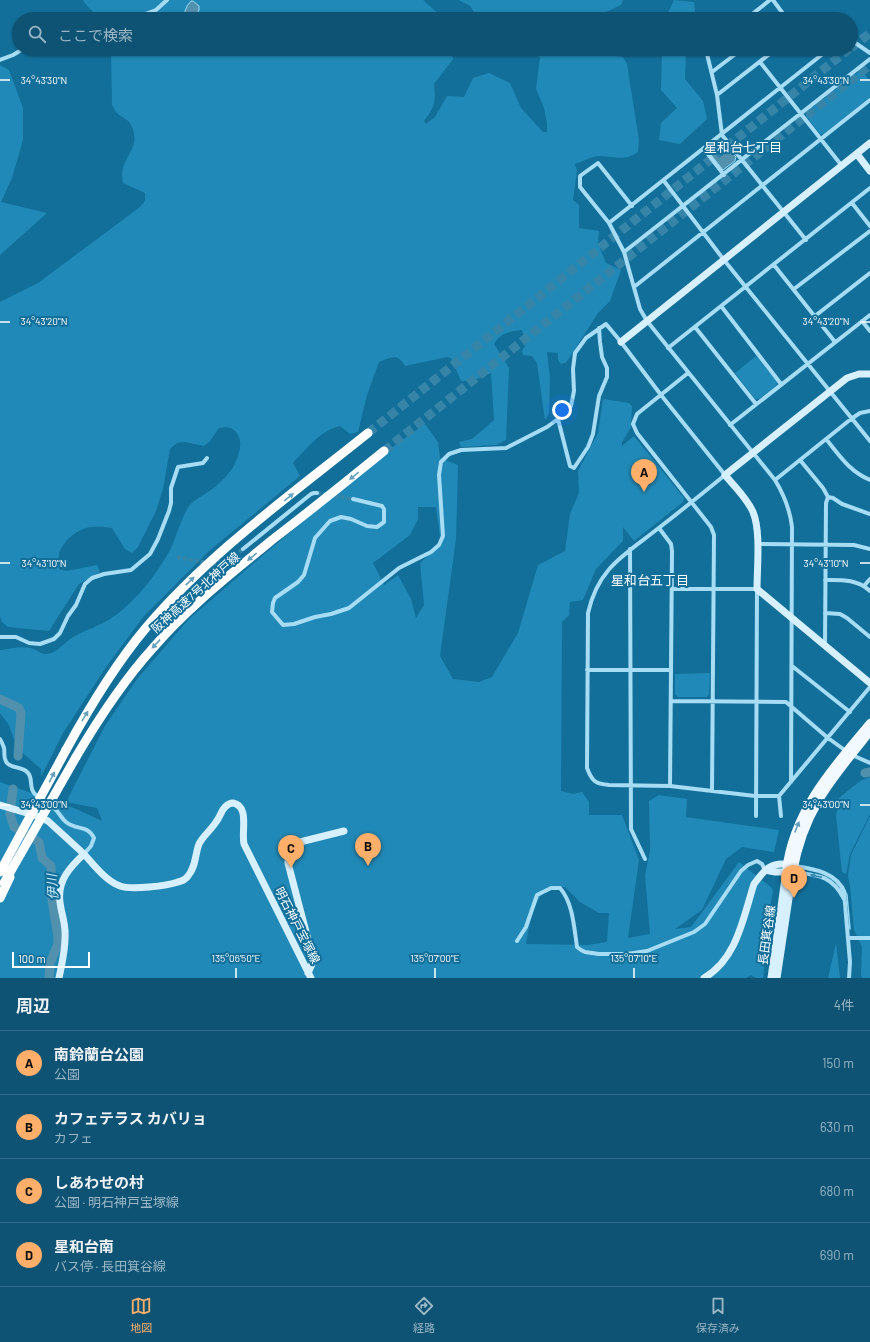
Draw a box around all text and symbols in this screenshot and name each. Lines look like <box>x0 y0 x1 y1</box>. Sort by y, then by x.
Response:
search box <box>12 12 858 56</box>
icon: search <box>26 23 48 45</box>
text: ここで検索 <box>58 26 133 44</box>
text: 34°43'30"N <box>21 74 67 86</box>
text: 34°43'30"N <box>803 74 849 86</box>
district label: 星和台七丁目 <box>704 139 782 155</box>
text: 34°43'20"N <box>21 315 67 327</box>
text: 34°43'20"N <box>803 315 849 327</box>
your location <box>552 400 572 420</box>
pin: A <box>631 459 657 492</box>
one-way arrow <box>348 471 359 480</box>
one-way arrow <box>284 493 294 501</box>
street label: 阪神高速7号北神戸線 <box>148 549 242 635</box>
one-way arrow <box>247 552 257 561</box>
text: 34°43'10"N <box>22 557 67 569</box>
text: 34°43'10"N <box>804 557 849 569</box>
district label: 星和台五丁目 <box>611 572 689 588</box>
one-way arrow <box>185 576 195 586</box>
one-way arrow <box>151 639 161 649</box>
one-way arrow <box>81 711 88 722</box>
one-way arrow <box>49 771 55 782</box>
text: 34°43'00"N <box>20 798 68 810</box>
text: 34°43'00"N <box>802 798 850 810</box>
one-way arrow <box>795 820 801 832</box>
pin: B <box>355 833 381 866</box>
pin: C <box>278 835 304 868</box>
pin: D <box>781 865 807 898</box>
water label: 伊川 <box>43 872 61 900</box>
one-way arrow <box>810 873 822 879</box>
street label: 明石神戸宝塚線 <box>273 884 323 966</box>
street label: 長田箕谷線 <box>755 904 777 966</box>
scale bar <box>12 950 90 969</box>
text: 100 m <box>18 952 46 965</box>
text: 135°06'50"E <box>211 952 261 964</box>
text: 135°07'00"E <box>410 952 460 964</box>
text: 135°07'10"E <box>610 952 658 964</box>
text: 周辺 <box>16 995 50 1015</box>
text: 4件 <box>834 997 854 1013</box>
text: 南鈴蘭台公園 <box>54 1045 144 1063</box>
text: A <box>25 1055 33 1071</box>
text: 150 m <box>822 1055 854 1071</box>
text: 公園 <box>54 1066 80 1082</box>
text: カフェテラス カバリョ <box>54 1109 207 1127</box>
text: B <box>25 1119 33 1135</box>
text: 630 m <box>820 1119 854 1135</box>
text: カフェ <box>54 1130 93 1146</box>
text: しあわせの村 <box>54 1173 144 1191</box>
text: C <box>25 1183 33 1199</box>
text: 680 m <box>820 1183 854 1199</box>
text: 公園 · 明石神戸宝塚線 <box>54 1194 179 1210</box>
text: 星和台南 <box>54 1237 114 1255</box>
text: D <box>25 1247 33 1263</box>
text: 690 m <box>820 1247 854 1263</box>
text: バス停 · 長田箕谷線 <box>54 1258 166 1274</box>
tab: 地図 <box>130 1295 152 1335</box>
tab: 経路 <box>413 1295 435 1335</box>
tab: 保存済み <box>696 1295 740 1335</box>

